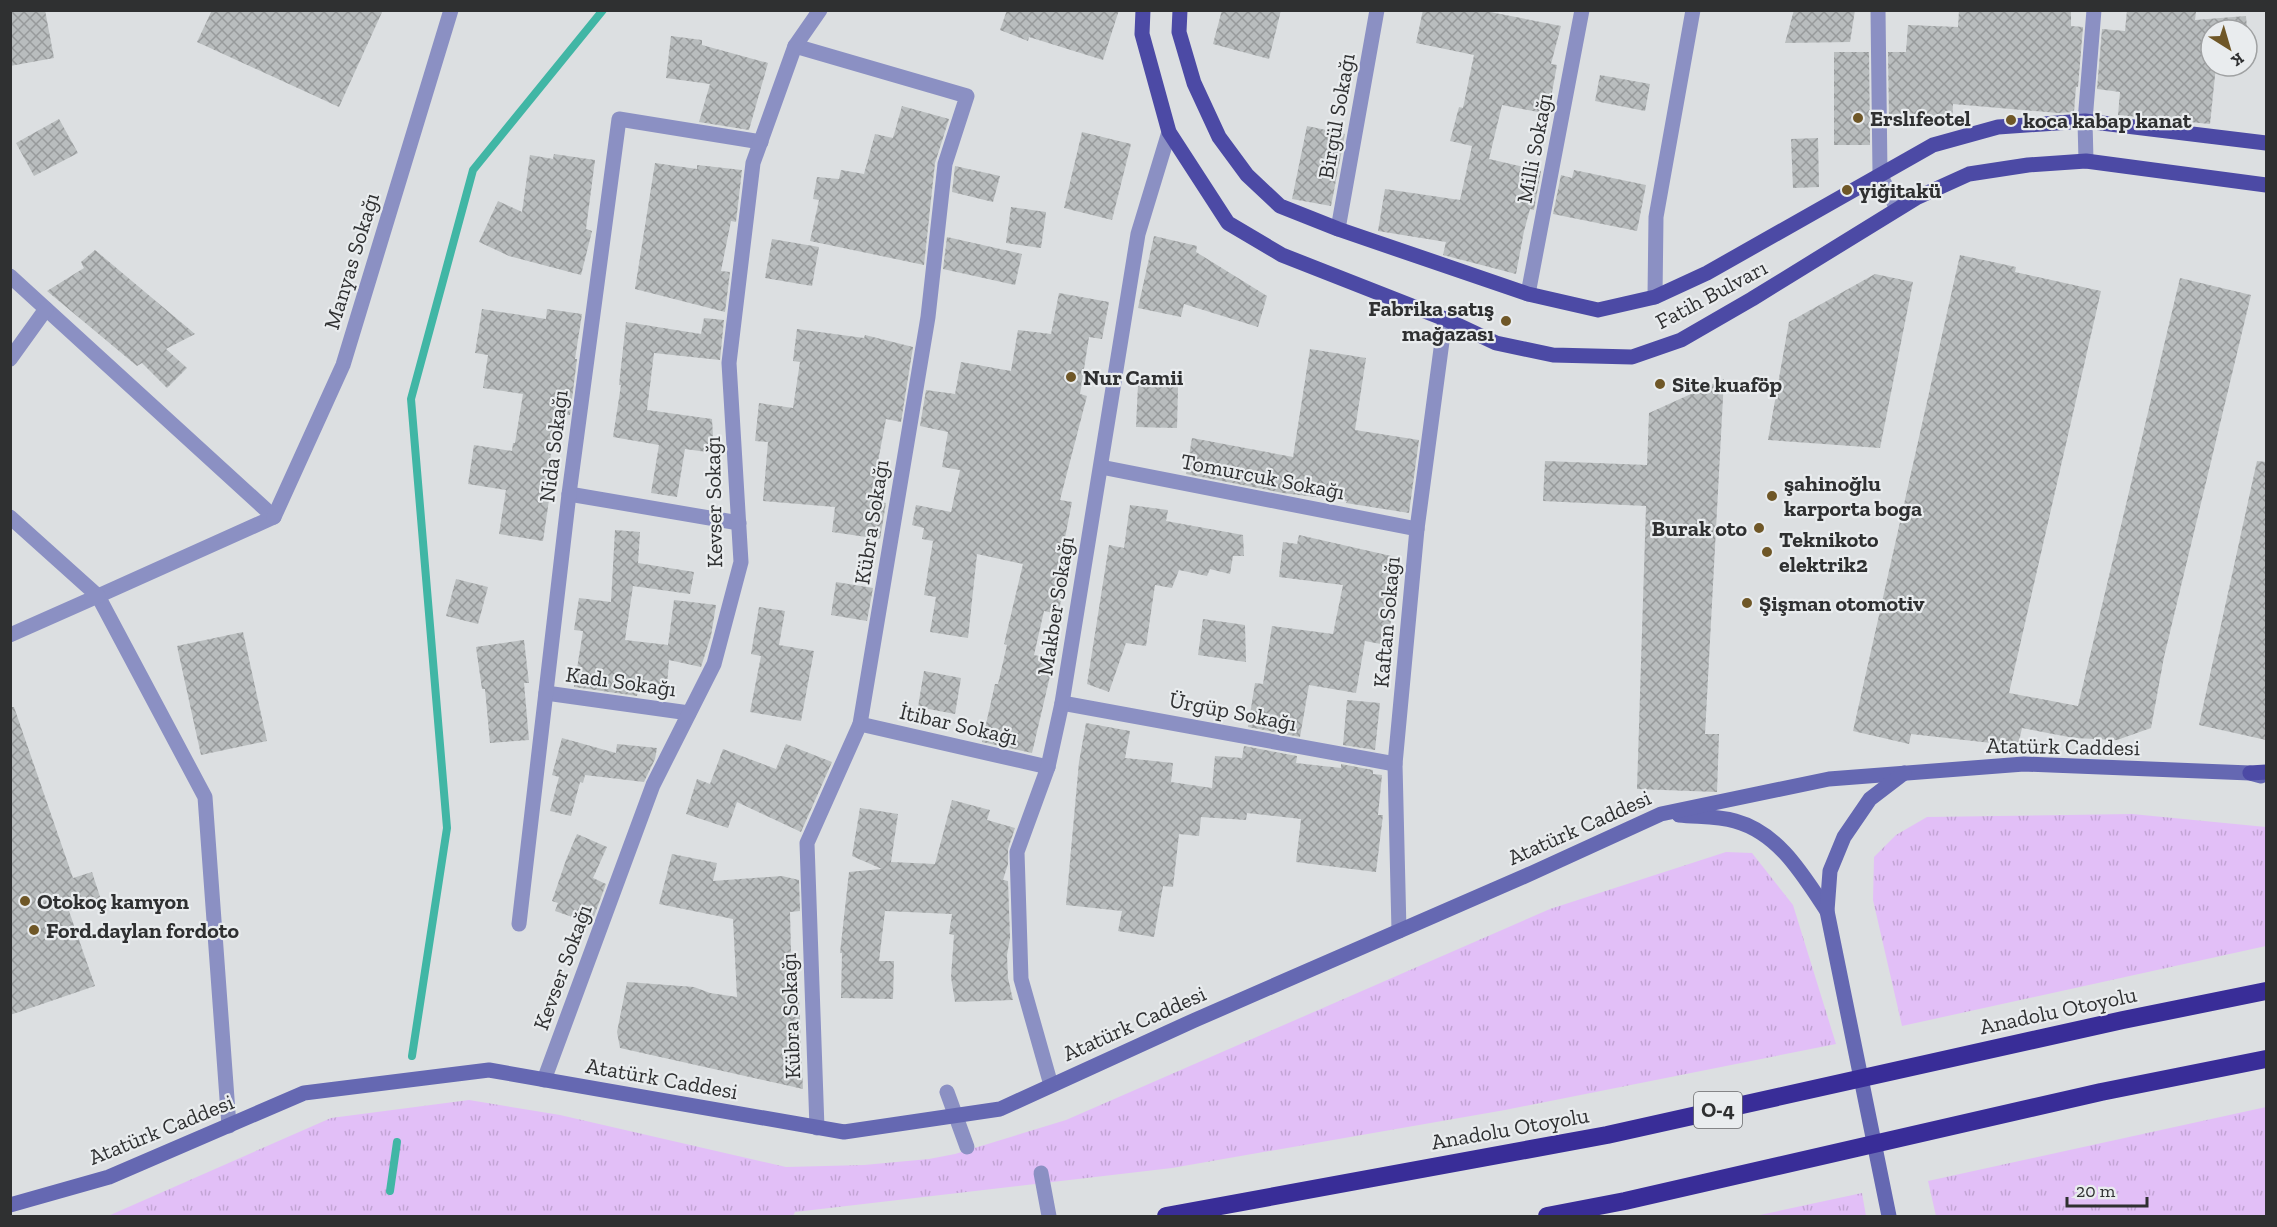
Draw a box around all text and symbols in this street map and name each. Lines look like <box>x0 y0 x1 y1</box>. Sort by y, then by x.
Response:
north arrow <box>2199 18 2259 78</box>
text: K <box>2228 49 2248 71</box>
street label: Birgül Sokağı <box>1312 51 1361 181</box>
street label: Milli Sokağı <box>1511 91 1558 206</box>
place label: Erslıfeotel <box>1870 105 1971 132</box>
place label: koca kabap kanat <box>2023 107 2192 134</box>
marker: Erslıfeotel <box>1851 111 1865 125</box>
marker: koca kabap kanat <box>2004 113 2018 127</box>
place label: yiğitakü <box>1859 177 1941 204</box>
marker: yiğitakü <box>1840 183 1854 197</box>
street label: Manyas Sokağı <box>318 189 385 333</box>
street label: Fatih Bulvarı <box>1651 254 1772 335</box>
place label: Fabrika satış mağazası <box>1368 295 1494 347</box>
marker: Fabrika satış mağazası <box>1499 314 1513 328</box>
place label: Nur Camii <box>1083 364 1184 391</box>
marker: Nur Camii <box>1064 370 1078 384</box>
place label: Site kuaföp <box>1672 371 1782 398</box>
marker: Site kuaföp <box>1653 377 1667 391</box>
street label: Nida Sokağı <box>533 388 574 504</box>
street label: Kevser Sokağı <box>699 436 728 568</box>
street label: Tomurcuk Sokağı <box>1179 447 1347 506</box>
street label: Kübra Sokağı <box>848 458 895 587</box>
place label: şahinoğlu karporta boga <box>1784 470 1922 522</box>
marker: şahinoğlu karporta boga <box>1765 489 1779 503</box>
place label: Burak oto <box>1652 515 1747 542</box>
marker: Burak oto <box>1752 521 1766 535</box>
place label: Teknikoto elektrik2 <box>1779 526 1879 578</box>
street label: Makber Sokağı <box>1031 535 1080 678</box>
marker: Teknikoto elektrik2 <box>1760 545 1774 559</box>
street label: Kaftan Sokağı <box>1367 555 1406 689</box>
place label: Şişman otomotiv <box>1759 590 1925 617</box>
marker: Şişman otomotiv <box>1740 596 1754 610</box>
street label: Kadı Sokağı <box>564 660 678 703</box>
street label: Ürgüp Sokağı <box>1167 686 1299 737</box>
street label: İtibar Sokağı <box>897 698 1021 751</box>
street label: Atatürk Caddesi <box>1986 732 2140 761</box>
street label: Atatürk Caddesi <box>1503 784 1655 871</box>
place label: Otokoç kamyon <box>37 888 189 915</box>
marker: Otokoç kamyon <box>18 894 32 908</box>
street label: Kevser Sokağı <box>527 901 598 1034</box>
place label: Ford.daylan fordoto <box>46 917 239 944</box>
marker: Ford.daylan fordoto <box>27 923 41 937</box>
street label: Kübra Sokağı <box>775 952 806 1080</box>
street label: Atatürk Caddesi <box>1058 980 1210 1067</box>
street label: Anadolu Otoyolu <box>1977 981 2140 1040</box>
street label: Atatürk Caddesi <box>584 1052 740 1105</box>
street label: Atatürk Caddesi <box>85 1088 238 1171</box>
road number: O-4 <box>1694 1092 1742 1128</box>
street label: Anadolu Otoyolu <box>1429 1101 1592 1156</box>
scale bar <box>2067 1170 2146 1208</box>
text: 20 m <box>2076 1180 2116 1202</box>

